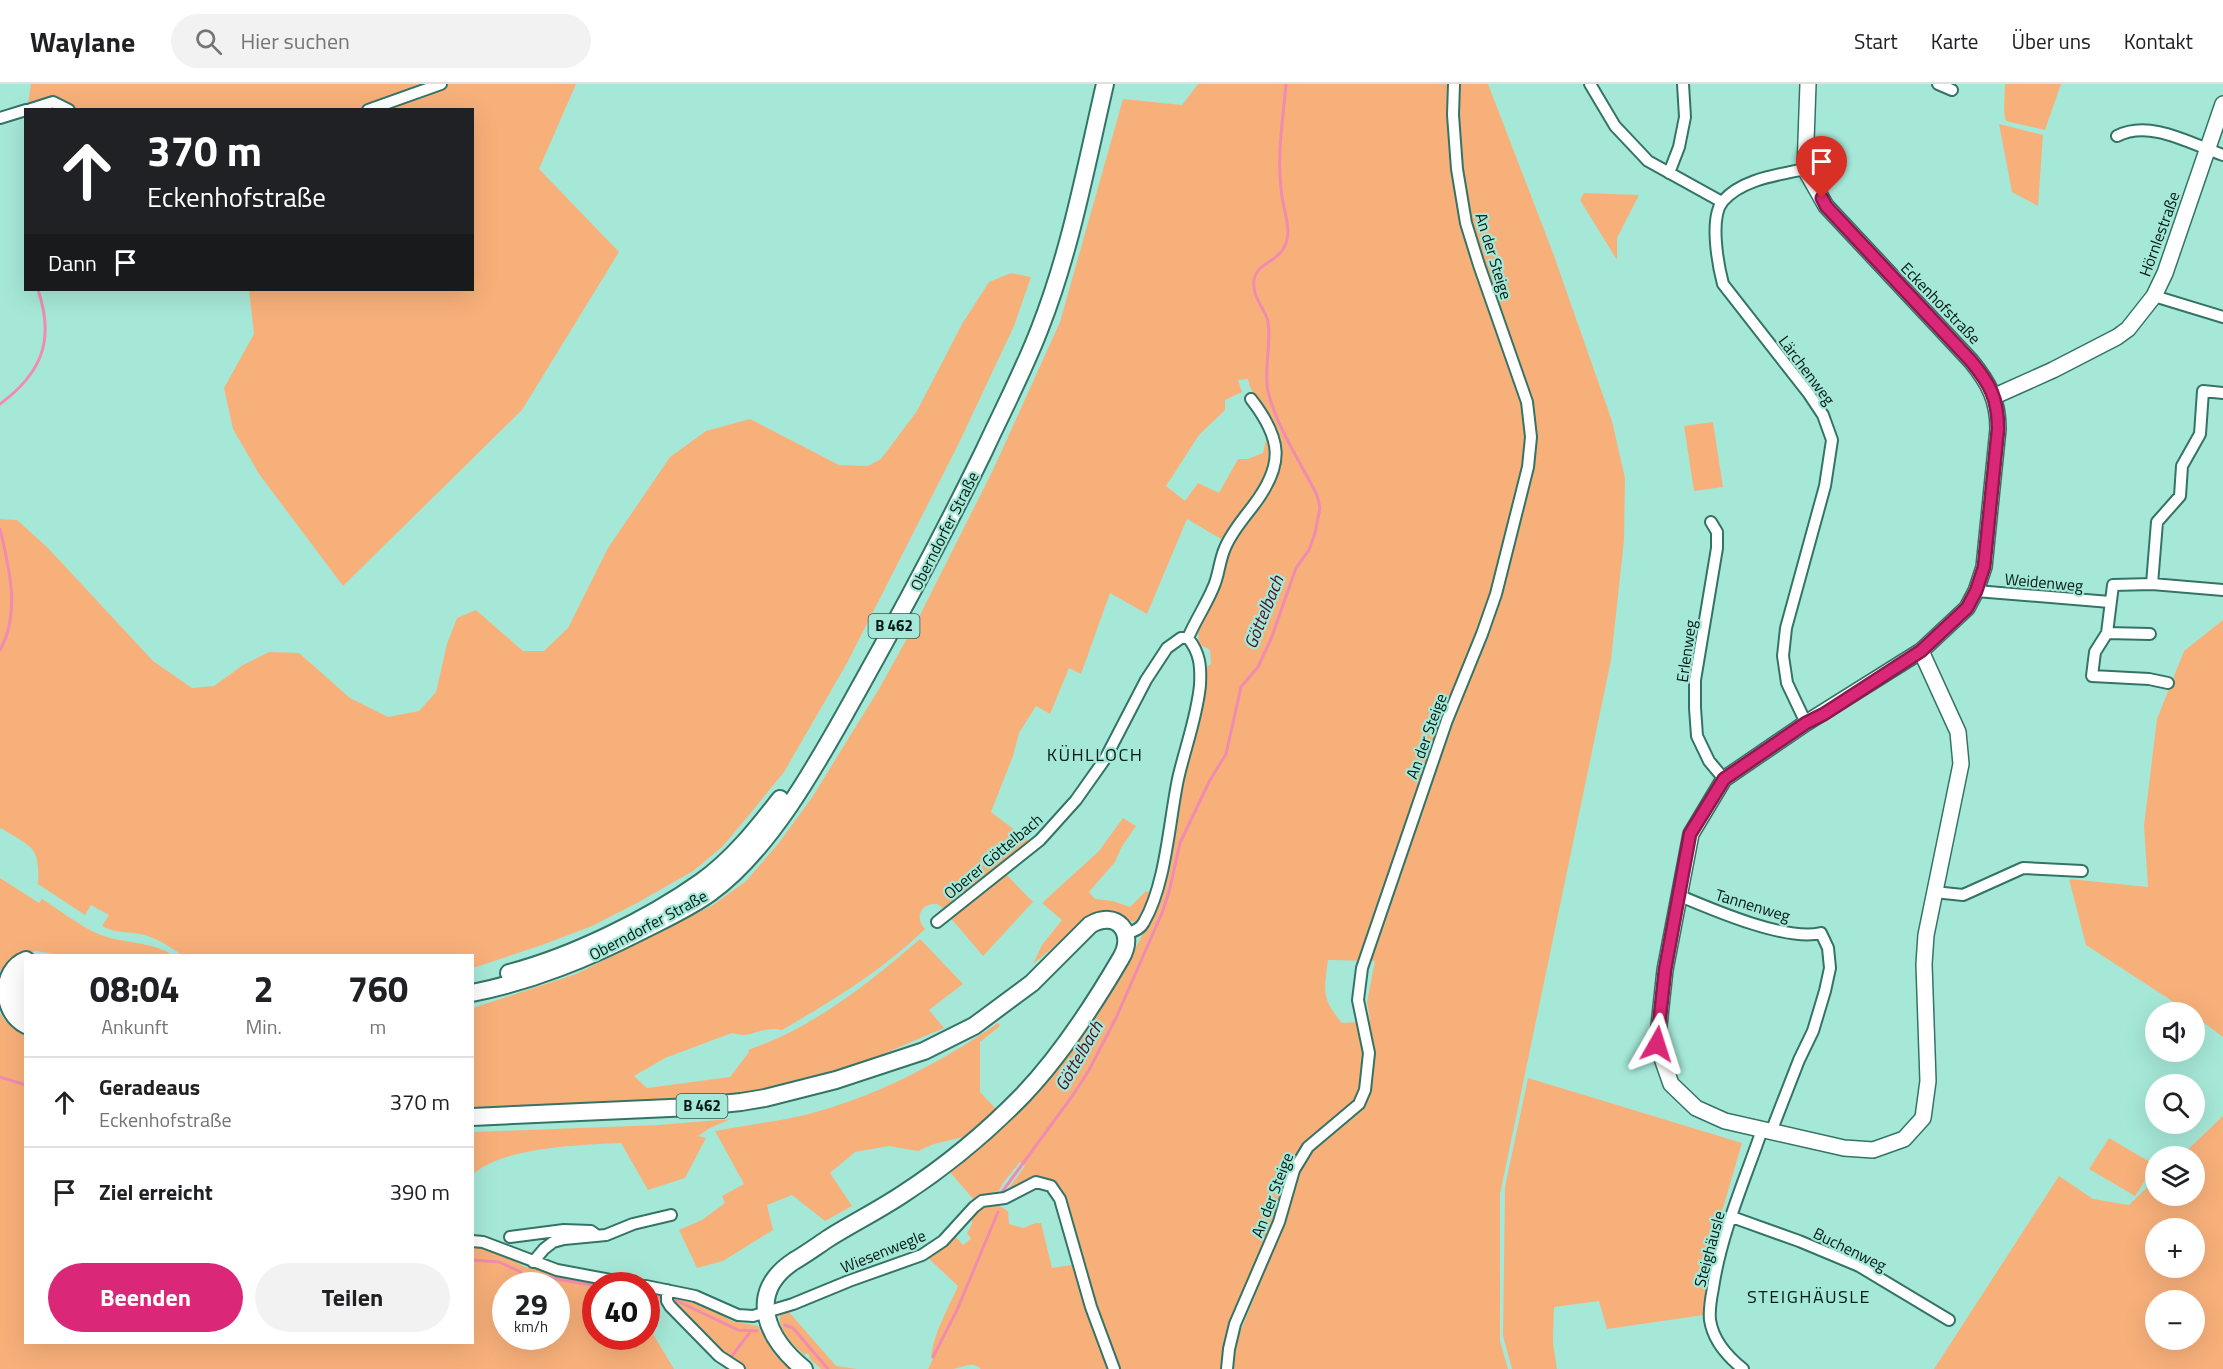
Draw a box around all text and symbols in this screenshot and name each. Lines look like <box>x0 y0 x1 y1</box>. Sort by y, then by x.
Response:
search box <box>171 14 591 68</box>
text: Waylane <box>30 20 135 63</box>
text: Hier suchen <box>240 24 350 58</box>
icon: search <box>192 25 225 58</box>
text: Start <box>1854 25 1898 57</box>
text: Karte <box>1931 25 1978 57</box>
text: Über uns <box>2011 25 2091 57</box>
text: Kontakt <box>2124 25 2193 57</box>
text: 370 m <box>147 118 262 182</box>
icon: ahead <box>48 132 126 210</box>
pin <box>1796 136 1847 198</box>
icon: arrive <box>1805 145 1838 178</box>
text: Eckenhofstraße <box>147 176 326 217</box>
street label: Hörnlestraße <box>2133 188 2185 280</box>
street label: An der Steige <box>1469 210 1519 302</box>
text: Dann <box>48 246 97 280</box>
icon: arrive <box>109 246 142 279</box>
street label: Eckenhofstraße <box>1896 257 1986 349</box>
street label: Lärchenweg <box>1773 330 1841 410</box>
street label: Oberndorfer Straße <box>904 467 984 595</box>
street label: Weidenweg <box>2004 567 2084 597</box>
water label: Göttelbach <box>1237 570 1291 653</box>
road number: B 462 <box>868 614 920 638</box>
street label: Erlenweg <box>1670 618 1702 684</box>
street label: An der Steige <box>1399 690 1453 782</box>
district label: KÜHLLOCH <box>1047 741 1143 768</box>
street label: Oberer Göttelbach <box>938 807 1048 905</box>
street label: Tannenweg <box>1713 882 1793 928</box>
street label: Oberndorfer Straße <box>585 884 711 966</box>
text: 08:04 <box>90 961 180 1016</box>
text: 2 <box>254 961 274 1016</box>
text: 760 <box>348 961 408 1016</box>
map controls <box>2145 1002 2205 1350</box>
button: sound <box>2145 1002 2205 1062</box>
text: Ankunft <box>101 1011 168 1042</box>
text: Min. <box>246 1011 282 1042</box>
text: m <box>370 1011 386 1042</box>
position arrow <box>1625 1012 1689 1076</box>
water label: Göttelbach <box>1048 1015 1110 1096</box>
text: Geradeaus <box>99 1070 200 1104</box>
button: search <box>2145 1074 2205 1134</box>
text: 370 m <box>390 1085 450 1119</box>
icon: ahead <box>48 1086 81 1119</box>
road number: B 462 <box>676 1094 728 1118</box>
text: Eckenhofstraße <box>99 1104 232 1135</box>
button: layers <box>2145 1146 2205 1206</box>
street label: An der Steige <box>1245 1149 1299 1241</box>
text: Ziel erreicht <box>99 1175 213 1209</box>
text: 390 m <box>390 1175 450 1209</box>
icon: arrive <box>48 1176 81 1209</box>
street label: Steighäusle <box>1687 1208 1731 1290</box>
button: + <box>2145 1218 2205 1278</box>
street label: Buchenweg <box>1809 1221 1891 1277</box>
street label: Wiesenwegle <box>837 1223 929 1279</box>
button: Beenden <box>48 1263 243 1332</box>
button: Teilen <box>255 1263 450 1332</box>
speed limit sign: 40 <box>582 1272 660 1350</box>
text: 29 <box>514 1281 548 1327</box>
district label: STEIGHÄUSLE <box>1747 1283 1871 1310</box>
button: − <box>2145 1290 2205 1350</box>
text: km/h <box>514 1315 548 1338</box>

